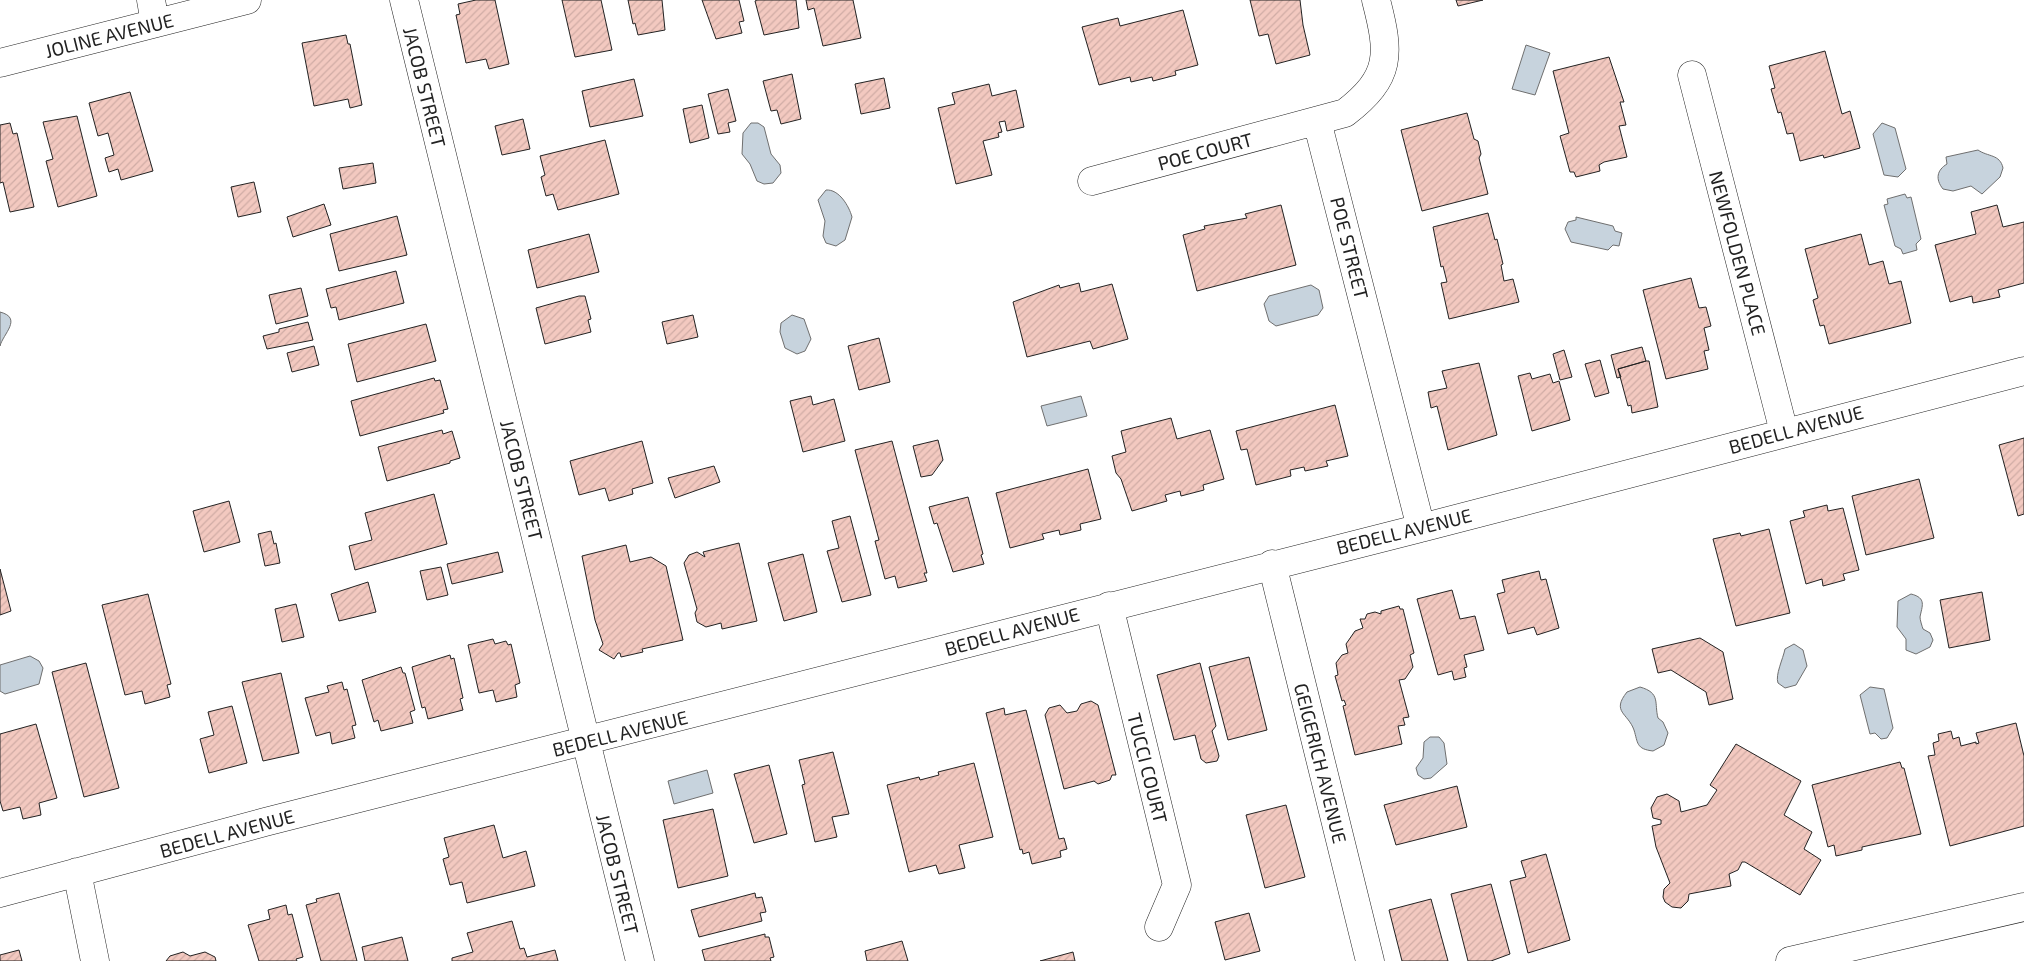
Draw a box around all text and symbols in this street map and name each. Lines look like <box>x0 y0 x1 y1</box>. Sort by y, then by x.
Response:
street label: JOLINE AVENUE <box>42 8 176 62</box>
street label: JACOB STREET <box>399 24 451 150</box>
street label: POE COURT <box>1155 127 1255 175</box>
street label: NEWFOLDEN PLACE <box>1705 168 1771 338</box>
street label: POE STREET <box>1326 194 1374 302</box>
street label: BEDELL AVENUE <box>1726 400 1866 458</box>
street label: JACOB STREET <box>496 417 548 543</box>
street label: BEDELL AVENUE <box>1334 503 1474 559</box>
street label: BEDELL AVENUE <box>942 602 1082 660</box>
street label: GEIGERICH AVENUE <box>1290 681 1352 845</box>
street label: BEDELL AVENUE <box>550 705 690 761</box>
street label: TUCCI COURT <box>1123 710 1173 826</box>
street label: BEDELL AVENUE <box>157 804 297 862</box>
street label: JACOB STREET <box>592 811 644 937</box>

